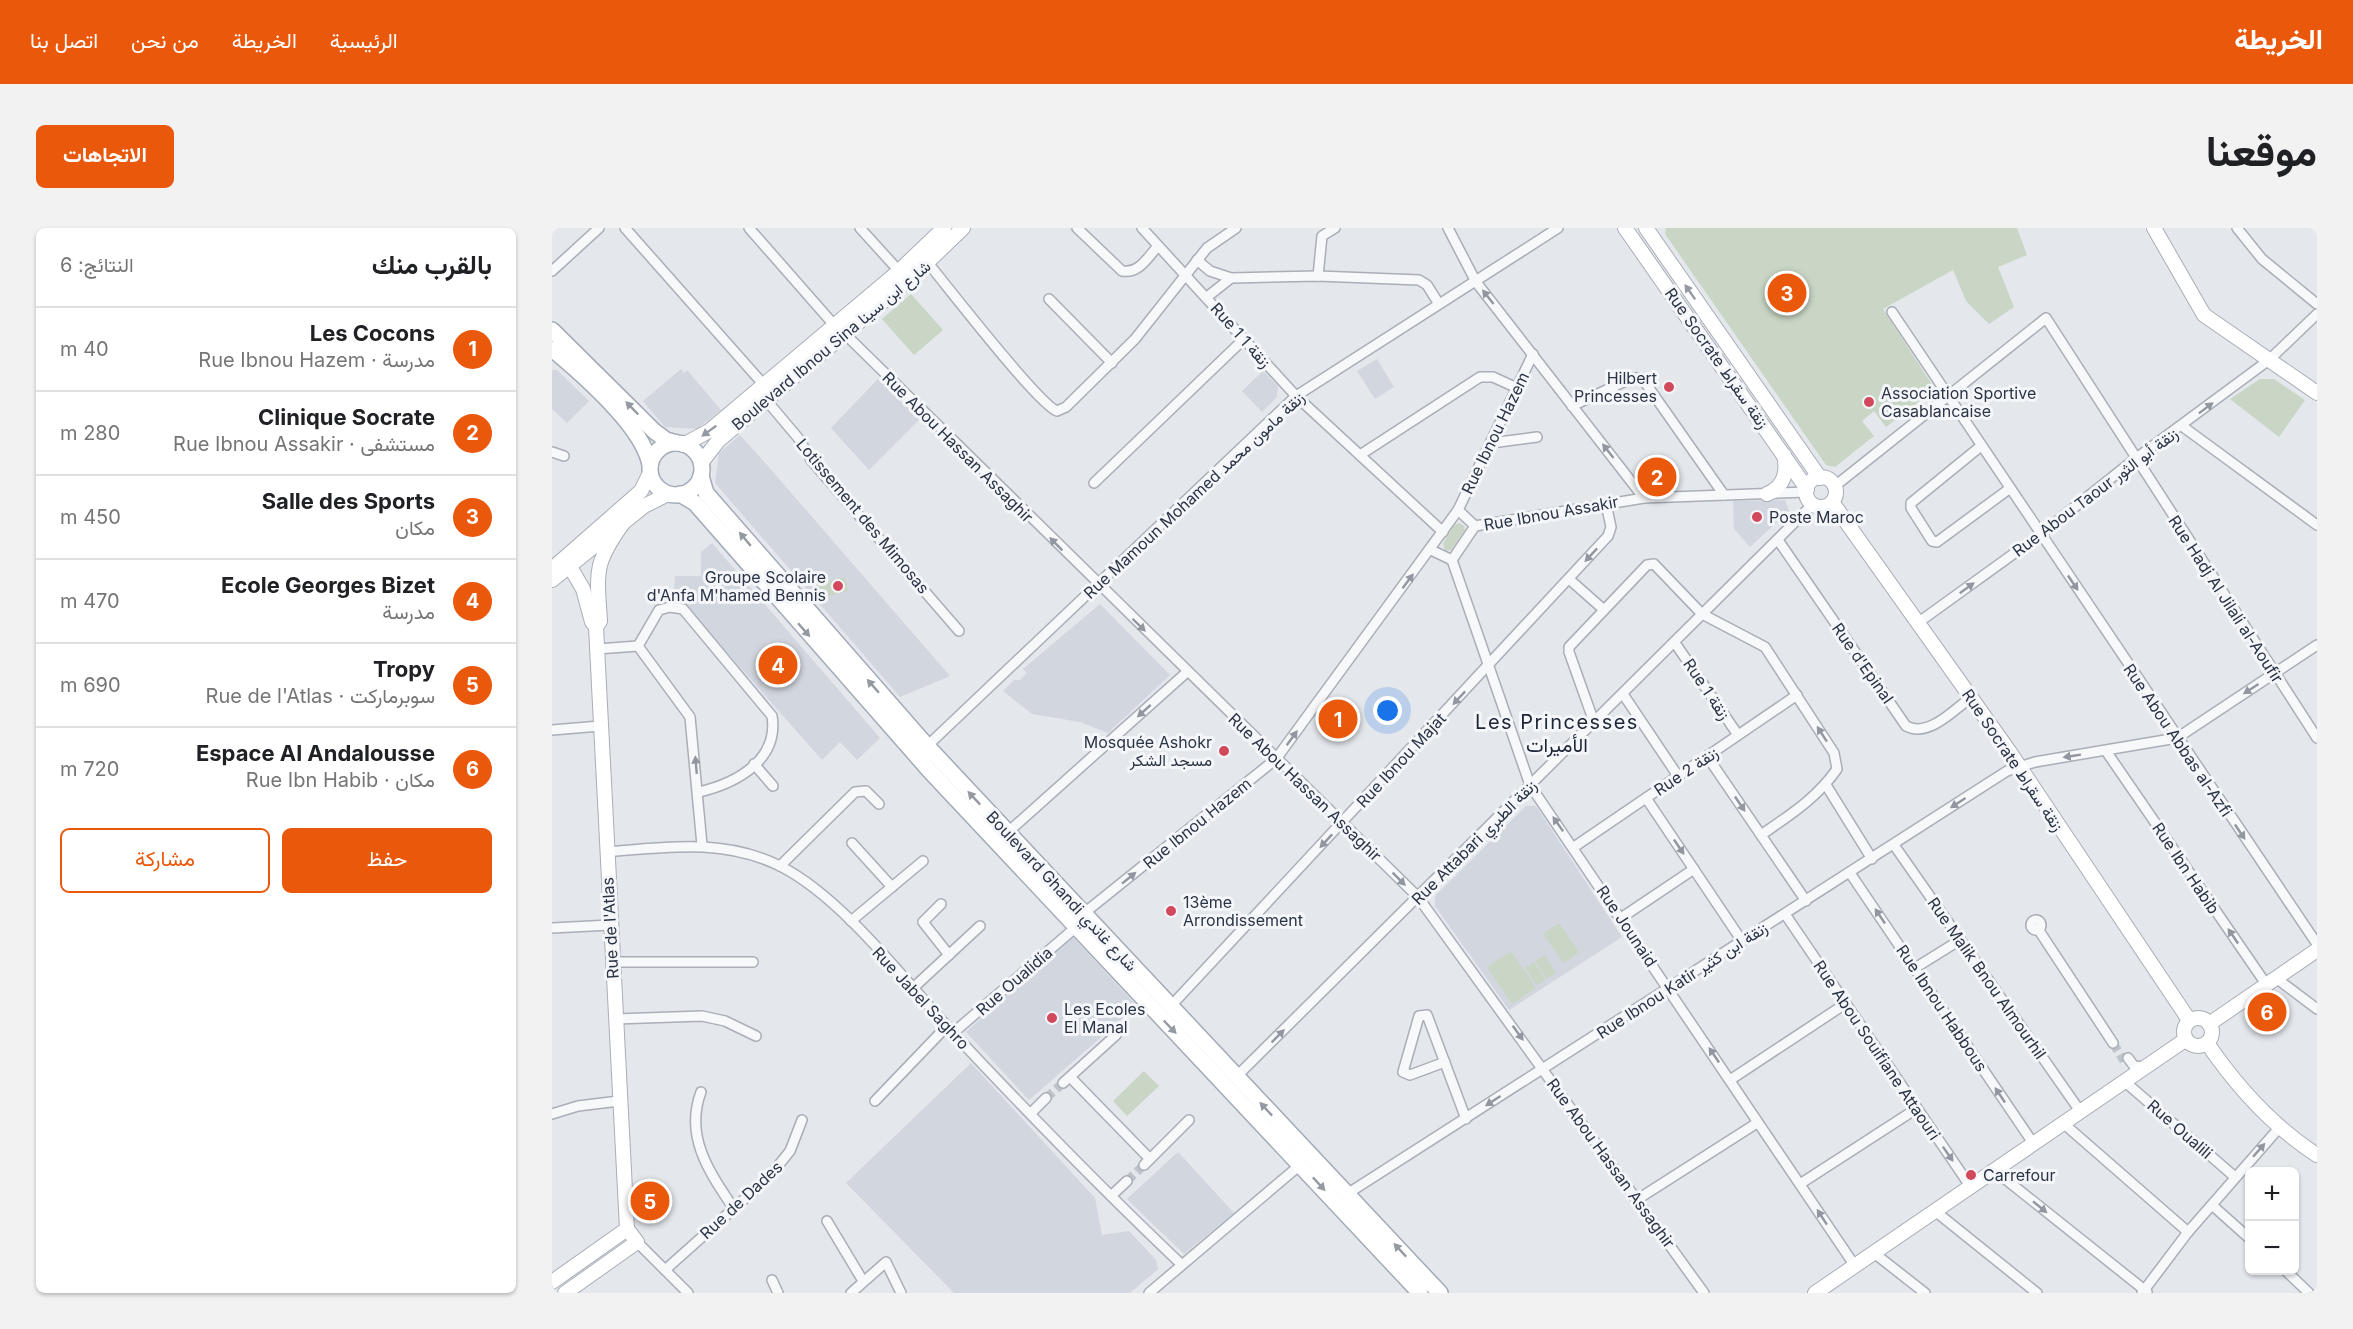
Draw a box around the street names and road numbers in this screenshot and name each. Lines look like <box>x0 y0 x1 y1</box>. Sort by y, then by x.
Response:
street label: Boulevard Ibnou Sina شارع ابن سينا <box>727 256 936 436</box>
street label: Rue Socrate زنقة سقراط <box>1660 284 1773 433</box>
street label: Rue 1 زنقة 1 <box>1206 298 1275 372</box>
street label: Rue Abou Hassan Assaghir <box>879 368 1037 526</box>
street label: Rue Ibnou Hazem <box>1457 369 1533 497</box>
street label: Rue Mamoun Mohamed زنقة مامون محمد <box>1079 387 1309 604</box>
street label: Rue Abou Taour زنقة أبو الثور <box>2008 423 2182 562</box>
street label: Lotissement des Mimosas <box>792 434 934 598</box>
street label: Rue Ibnou Assakir <box>1482 491 1620 535</box>
street label: Rue Hadj Al Jilali al-Aoufir <box>2164 511 2288 687</box>
street label: Rue d'Epinal <box>1828 619 1898 707</box>
street label: Rue 1 زنقة <box>1678 654 1735 724</box>
street label: Rue Abou Abbas al-Azfi <box>2119 660 2237 820</box>
street label: Rue Socrate زنقة سقراط <box>1957 685 2068 836</box>
street label: Rue Ibnou Majat <box>1352 708 1450 812</box>
street label: Rue Abou Hassan Assaghir <box>1224 709 1386 865</box>
street label: Rue 2 زنقة <box>1650 742 1722 801</box>
street label: Rue Ibnou Hazem <box>1139 773 1255 873</box>
street label: Rue Attabari زنقة الطبري <box>1407 775 1544 912</box>
street label: Boulevard Ghandi شارع غاندي <box>979 807 1142 978</box>
street label: Rue Ibn Habib <box>2148 818 2224 918</box>
street label: Rue de l'Atlas <box>597 877 623 979</box>
street label: Rue Jounaid <box>1592 881 1662 971</box>
street label: Rue Malik Bnou Almourhil <box>1923 893 2051 1063</box>
street label: Rue Ibnou Katir زنقة ابن كثير <box>1593 917 1772 1044</box>
street label: Rue Ibnou Habbous <box>1892 941 1992 1075</box>
street label: Rue Oualidia <box>972 942 1056 1020</box>
street label: Rue Jabel Saghro <box>868 943 974 1053</box>
street label: Rue Abou Souifiane Attaouri <box>1809 956 1945 1144</box>
street label: Rue Abou Hassan Assaghir <box>1543 1074 1679 1252</box>
street label: Rue Oualili <box>2143 1095 2217 1163</box>
street label: Rue de Dades <box>696 1157 786 1243</box>

